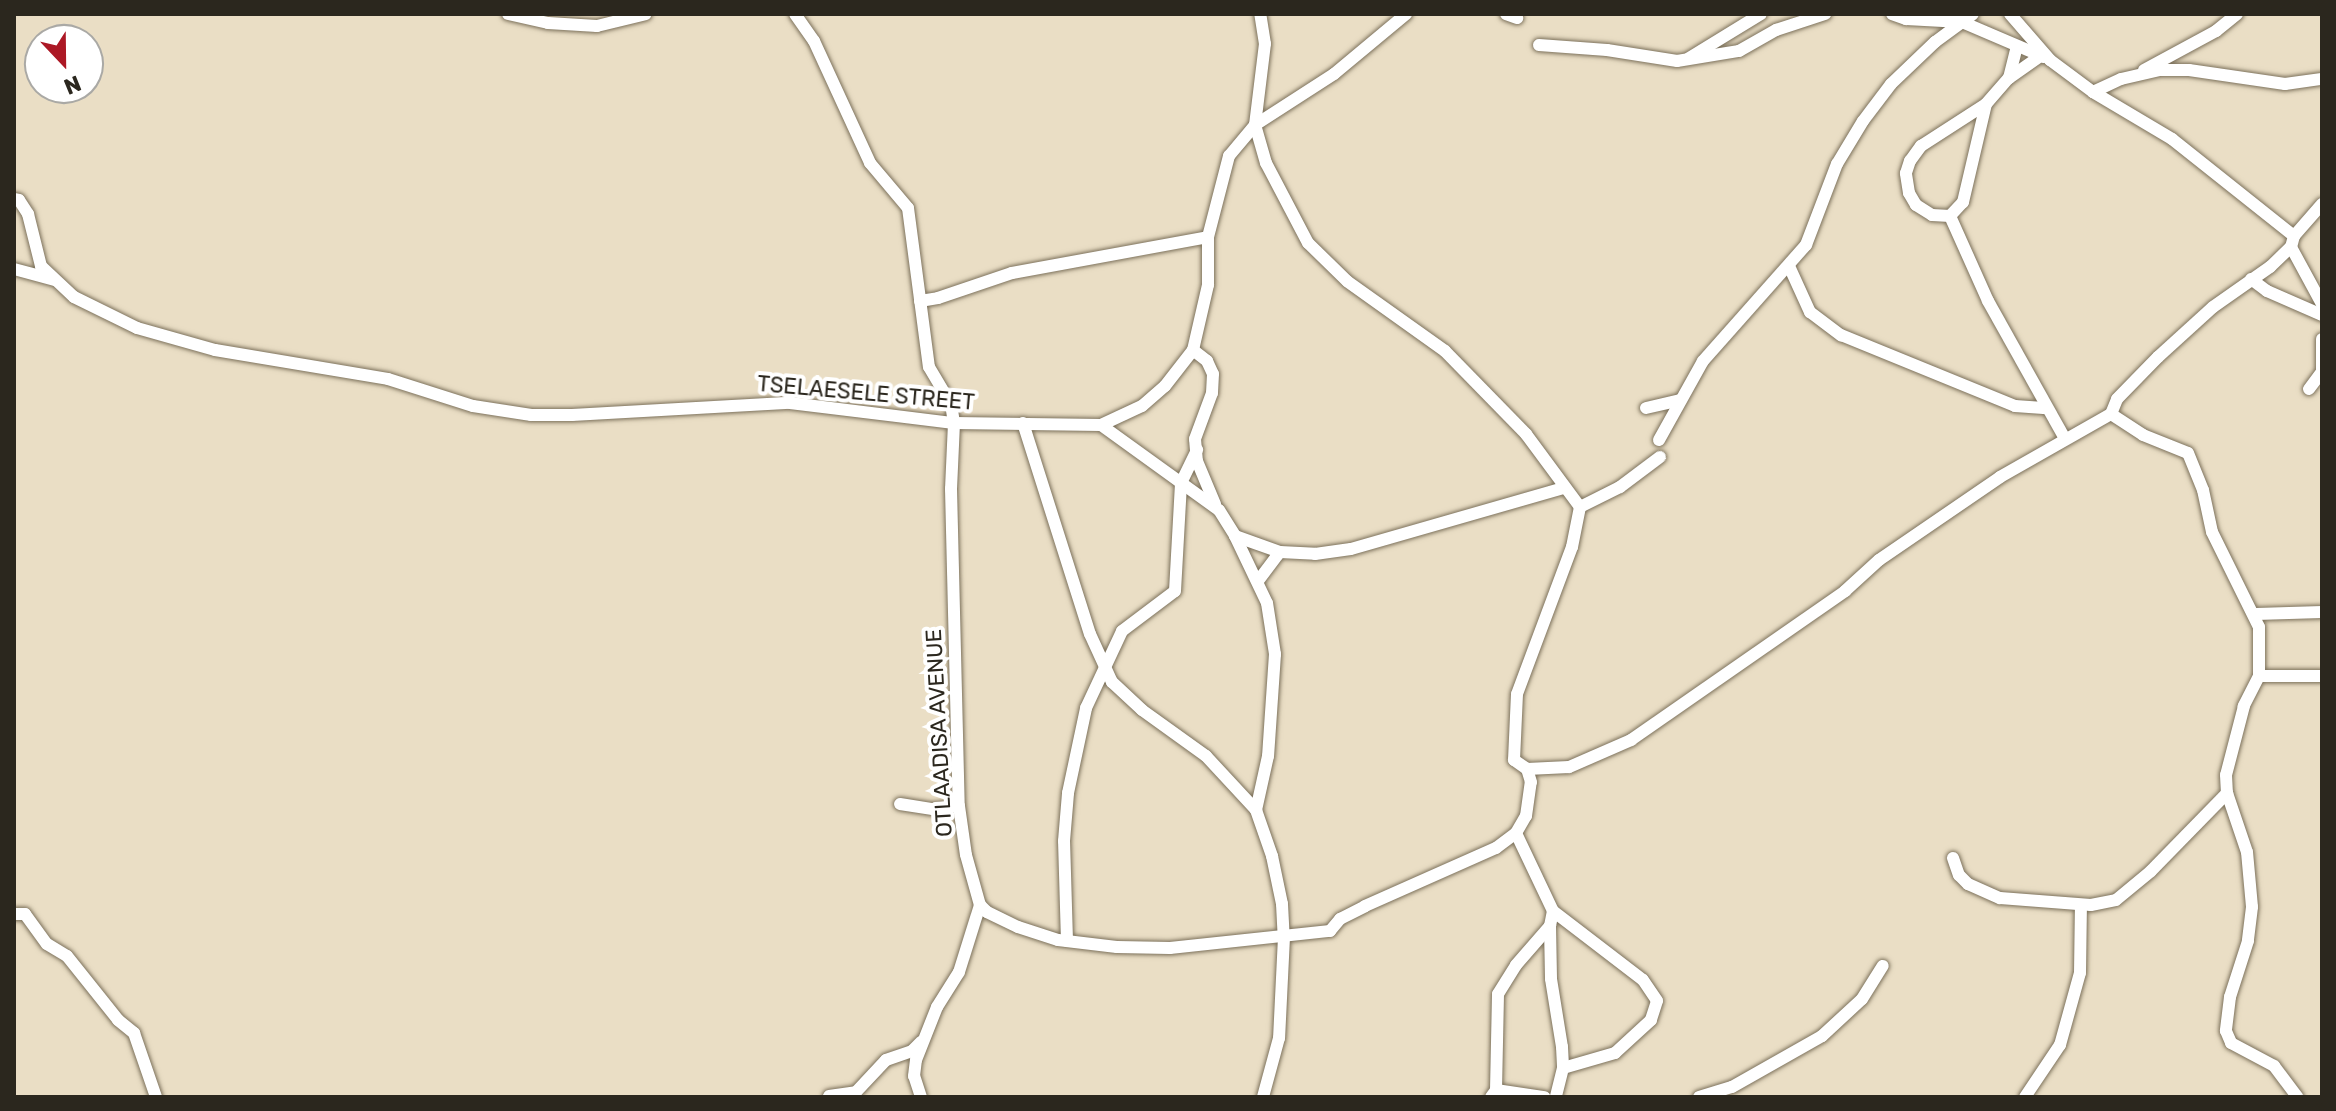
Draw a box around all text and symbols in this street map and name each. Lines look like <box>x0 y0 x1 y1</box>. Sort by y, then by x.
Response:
north arrow <box>24 24 104 104</box>
text: N <box>60 69 85 100</box>
street label: TSELAESELE STREET <box>756 370 976 416</box>
street label: OTLAADISA AVENUE <box>920 628 958 838</box>

